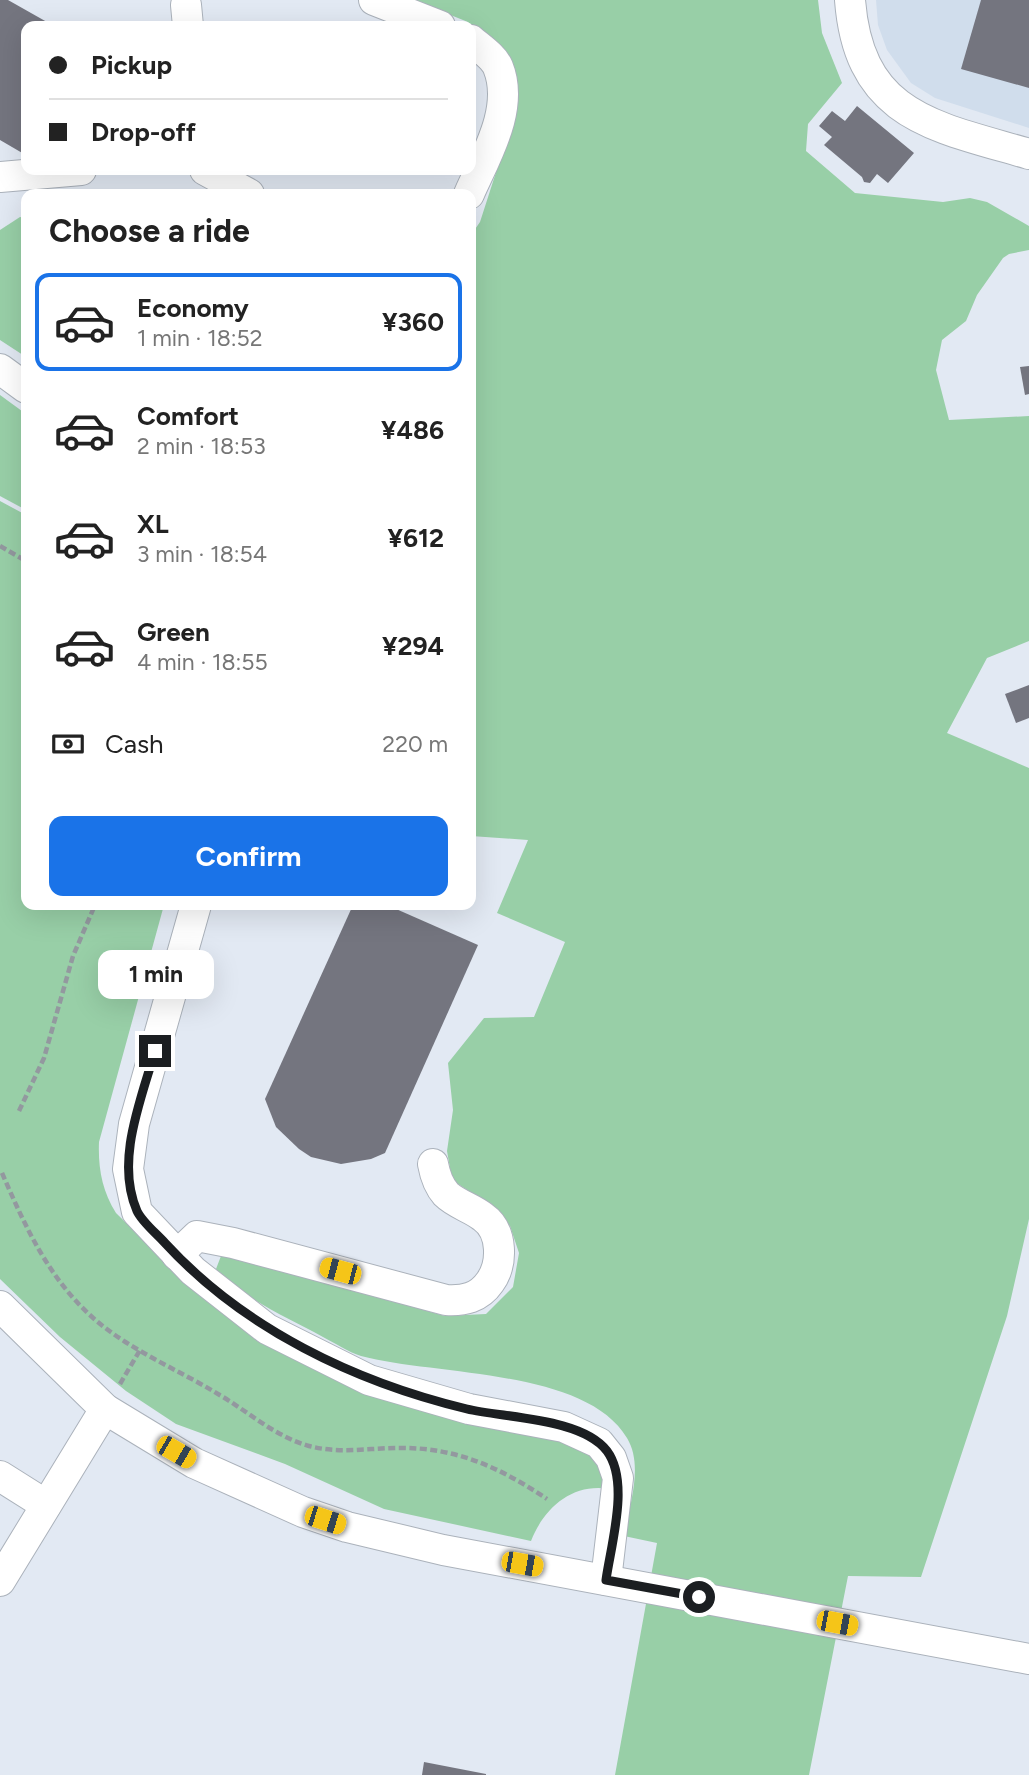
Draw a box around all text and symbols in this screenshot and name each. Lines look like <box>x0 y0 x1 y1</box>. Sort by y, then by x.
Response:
text: Pickup <box>91 49 172 81</box>
text: Drop-off <box>91 116 196 148</box>
text: Choose a ride <box>49 212 250 250</box>
icon: car <box>53 291 116 354</box>
text: Economy <box>137 292 249 324</box>
text: ¥360 <box>382 306 444 338</box>
text: 1 min · 18:52 <box>137 324 263 352</box>
icon: car <box>53 399 116 462</box>
text: Comfort <box>137 400 239 432</box>
text: ¥486 <box>381 414 444 446</box>
text: 2 min · 18:53 <box>137 432 266 460</box>
icon: car <box>53 507 116 570</box>
text: XL <box>137 508 169 540</box>
text: ¥612 <box>387 522 444 554</box>
text: 3 min · 18:54 <box>137 540 267 568</box>
icon: car <box>53 615 116 678</box>
text: Green <box>137 616 210 648</box>
text: ¥294 <box>382 630 444 662</box>
text: 4 min · 18:55 <box>137 648 268 676</box>
icon: cash <box>49 725 87 763</box>
text: Cash <box>105 728 164 760</box>
text: 220 m <box>382 730 448 758</box>
button: Confirm <box>49 816 448 896</box>
callout: 1 min <box>97 950 213 998</box>
text: 1 min <box>129 960 183 988</box>
route end <box>139 1035 171 1067</box>
car <box>317 1255 364 1287</box>
car <box>153 1432 200 1472</box>
car <box>302 1504 349 1536</box>
car <box>500 1550 545 1578</box>
route start <box>683 1581 715 1613</box>
car <box>815 1609 860 1637</box>

